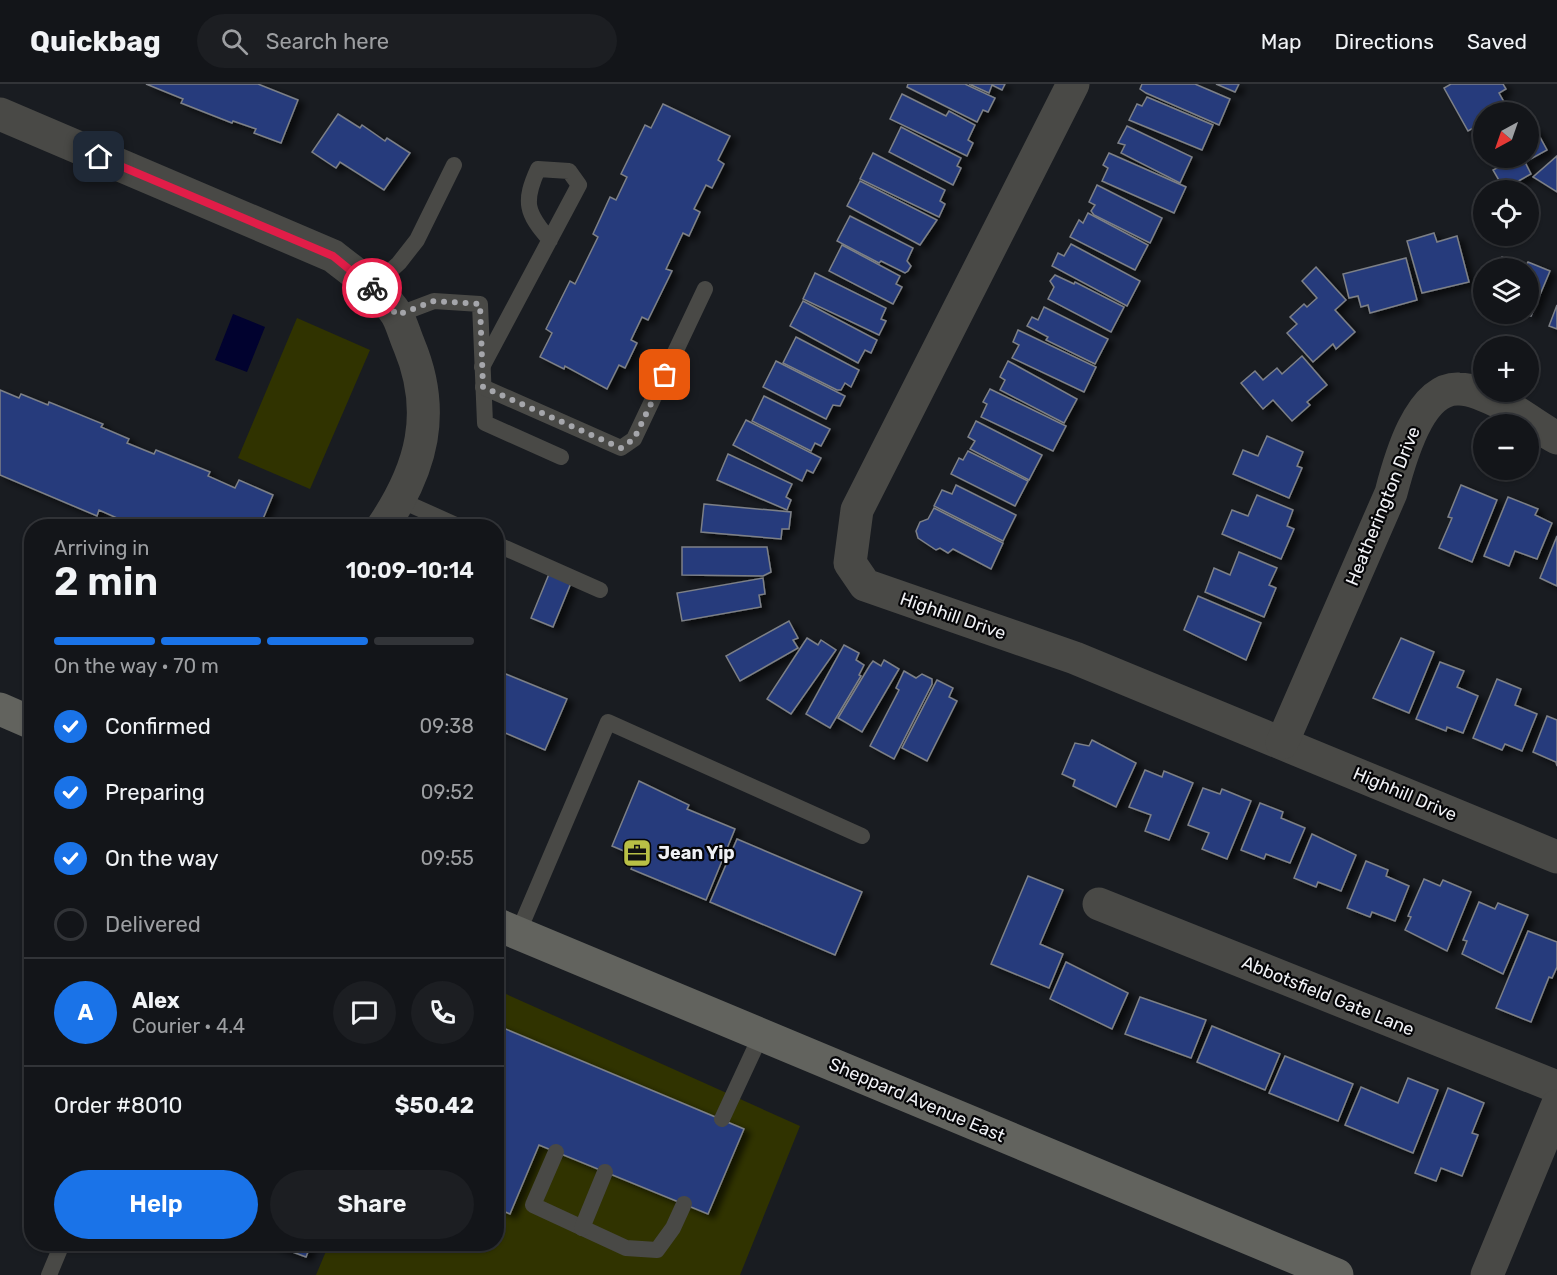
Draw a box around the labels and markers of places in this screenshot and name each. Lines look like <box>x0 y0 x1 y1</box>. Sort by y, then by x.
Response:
pin <box>73 131 124 182</box>
pin <box>639 349 690 400</box>
office icon: Jean Yip <box>621 837 653 869</box>
place label: Jean Yip <box>658 842 735 864</box>

